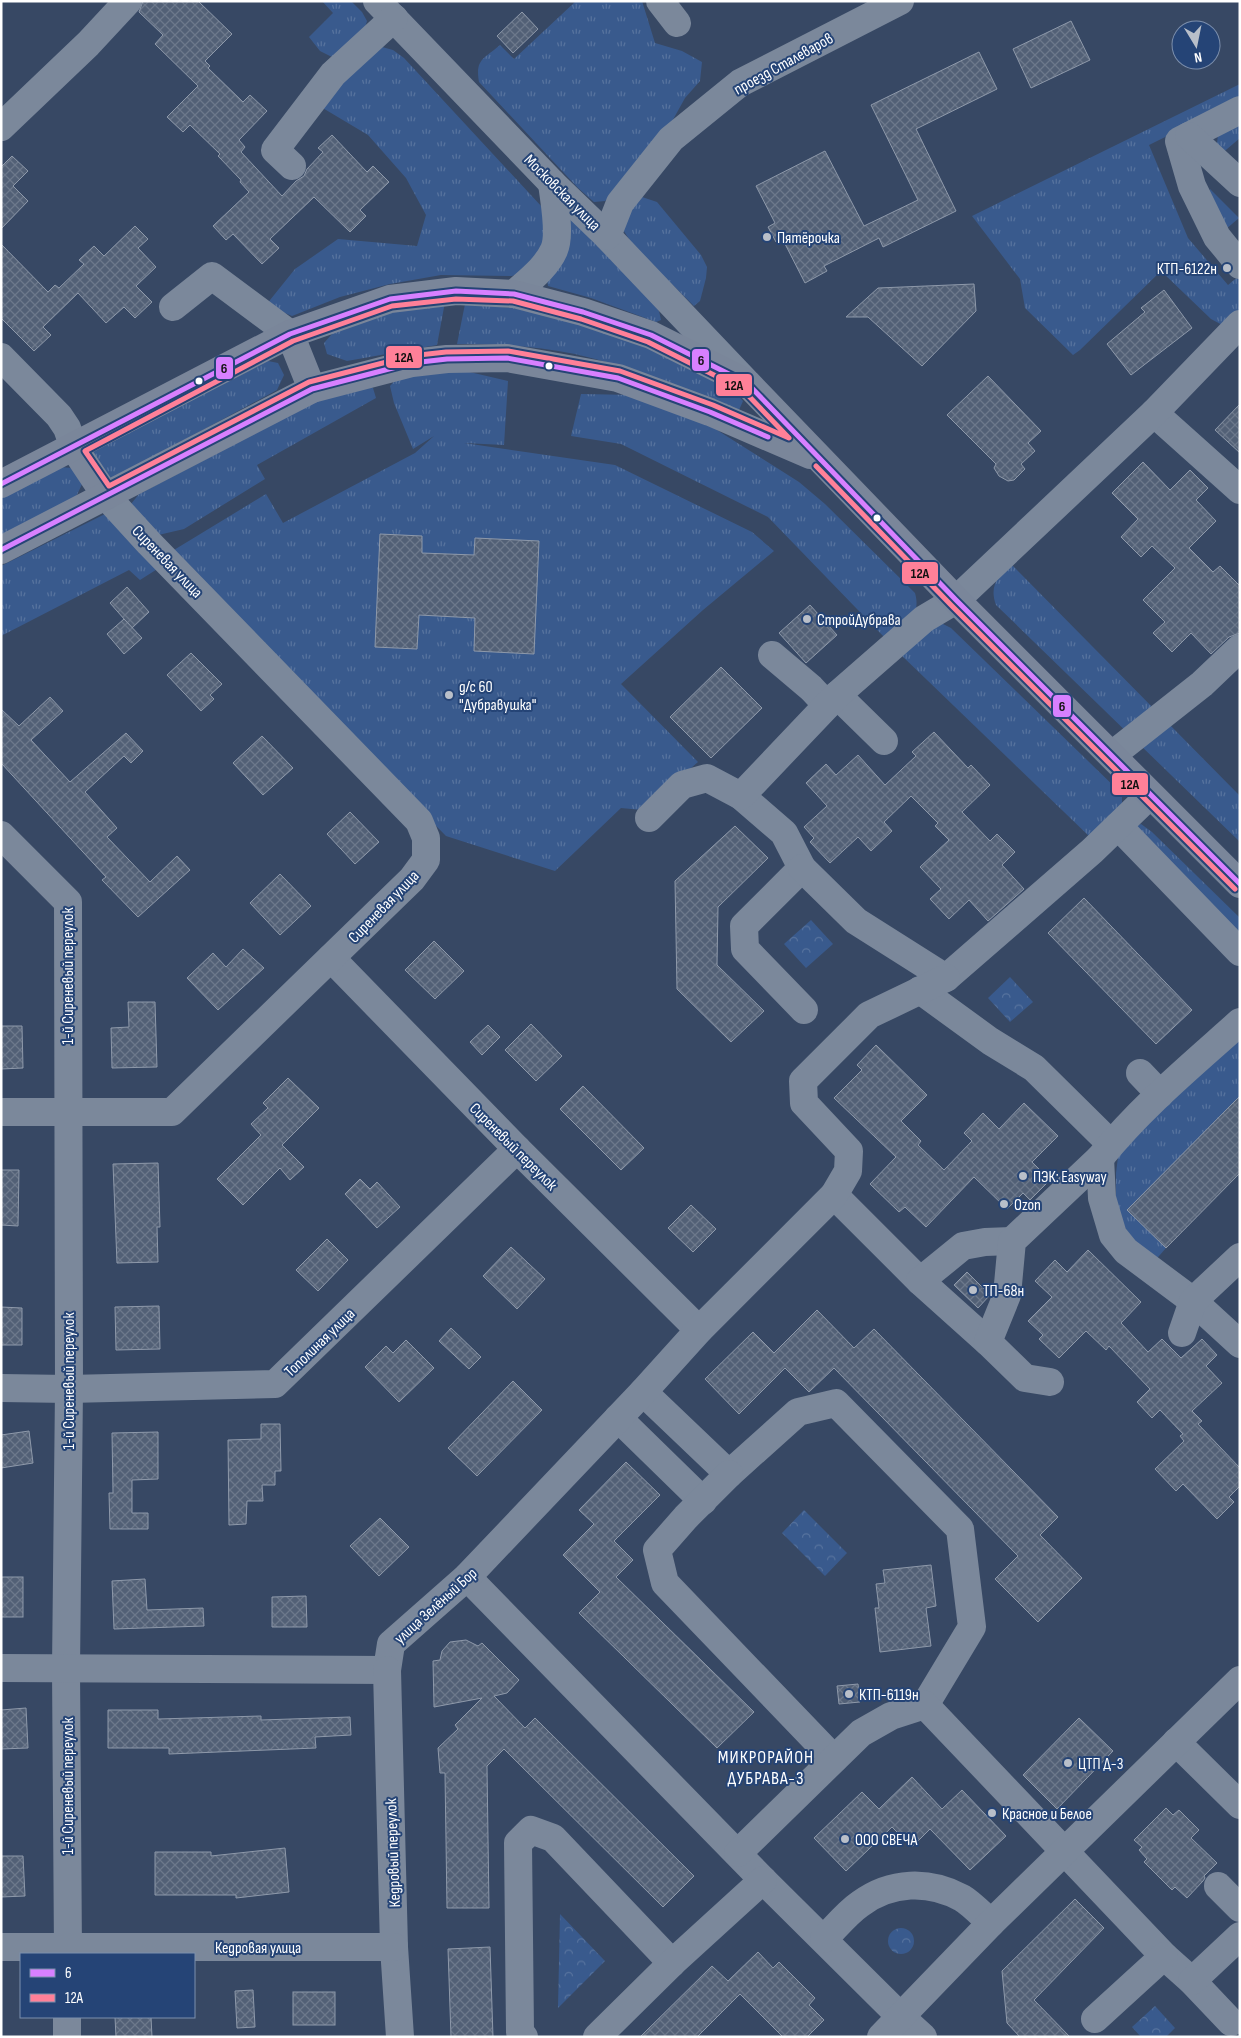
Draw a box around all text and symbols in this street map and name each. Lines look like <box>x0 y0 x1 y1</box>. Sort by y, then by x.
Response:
north arrow <box>1171 20 1221 70</box>
street label: проезд Сталеваров <box>731 29 837 99</box>
text: N <box>1193 48 1203 66</box>
street label: Московская улица <box>520 151 604 235</box>
place label: Пятёрочка <box>777 229 840 248</box>
marker: Пятёрочка <box>761 231 773 243</box>
place label: КТП-6122н <box>1157 260 1217 279</box>
marker: КТП-6122н <box>1221 262 1233 274</box>
line badge: 12А <box>385 345 423 369</box>
line badge: 6 <box>691 348 710 372</box>
text: 12А <box>395 349 414 366</box>
text: 6 <box>698 352 705 369</box>
line badge: 6 <box>215 356 234 380</box>
text: 6 <box>221 360 228 377</box>
unlabelled marker <box>544 361 554 371</box>
line badge: 12А <box>715 373 753 397</box>
unlabelled marker <box>194 376 204 386</box>
text: 12А <box>725 377 744 394</box>
unlabelled marker <box>872 513 882 523</box>
street label: Сиреневая улица <box>128 522 206 602</box>
line badge: 12А <box>901 561 939 585</box>
text: 12А <box>911 565 930 582</box>
place label: СтройДубрава <box>817 611 901 630</box>
marker: СтройДубрава <box>801 613 813 625</box>
place label: д/с 60 "Дубравушка" <box>459 678 536 715</box>
marker: д/с 60 "Дубравушка" <box>443 689 455 701</box>
line badge: 6 <box>1052 694 1072 718</box>
text: 6 <box>1059 698 1066 715</box>
line badge: 12А <box>1111 772 1149 796</box>
text: 12А <box>1121 776 1140 793</box>
street label: Сиреневая улица <box>345 867 423 947</box>
street label: 1-й Сиреневый переулок <box>59 907 78 1044</box>
street label: Сиреневый переулок <box>465 1099 561 1196</box>
place label: ПЭК: Easyway <box>1033 1168 1107 1187</box>
marker: ПЭК: Easyway <box>1017 1170 1029 1182</box>
place label: Ozon <box>1014 1196 1041 1215</box>
marker: Ozon <box>998 1198 1010 1210</box>
place label: ТП-68н <box>983 1282 1024 1301</box>
marker: ТП-68н <box>967 1284 979 1296</box>
street label: Тополиная улица <box>281 1305 359 1381</box>
street label: 1-й Сиреневый переулок <box>60 1312 79 1449</box>
street label: улица Зелёный Бор <box>391 1564 481 1648</box>
place label: КТП-6119н <box>859 1686 919 1705</box>
marker: КТП-6119н <box>843 1688 855 1700</box>
street label: 1-й Сиреневый переулок <box>59 1717 78 1854</box>
district label: МИКРОРАЙОН ДУБРАВА-3 <box>718 1747 814 1789</box>
place label: ЦТП Д-3 <box>1078 1755 1123 1774</box>
marker: ЦТП Д-3 <box>1062 1757 1074 1769</box>
street label: Кедровый переулок <box>382 1797 405 1908</box>
place label: Красное и Белое <box>1002 1805 1092 1824</box>
marker: Красное и Белое <box>986 1807 998 1819</box>
place label: ООО СВЕЧА <box>855 1831 917 1850</box>
marker: ООО СВЕЧА <box>839 1833 851 1845</box>
street label: Кедровая улица <box>215 1939 301 1958</box>
legend <box>20 1953 195 2018</box>
text: 6 <box>65 1964 72 1983</box>
text: 12А <box>65 1989 84 2008</box>

